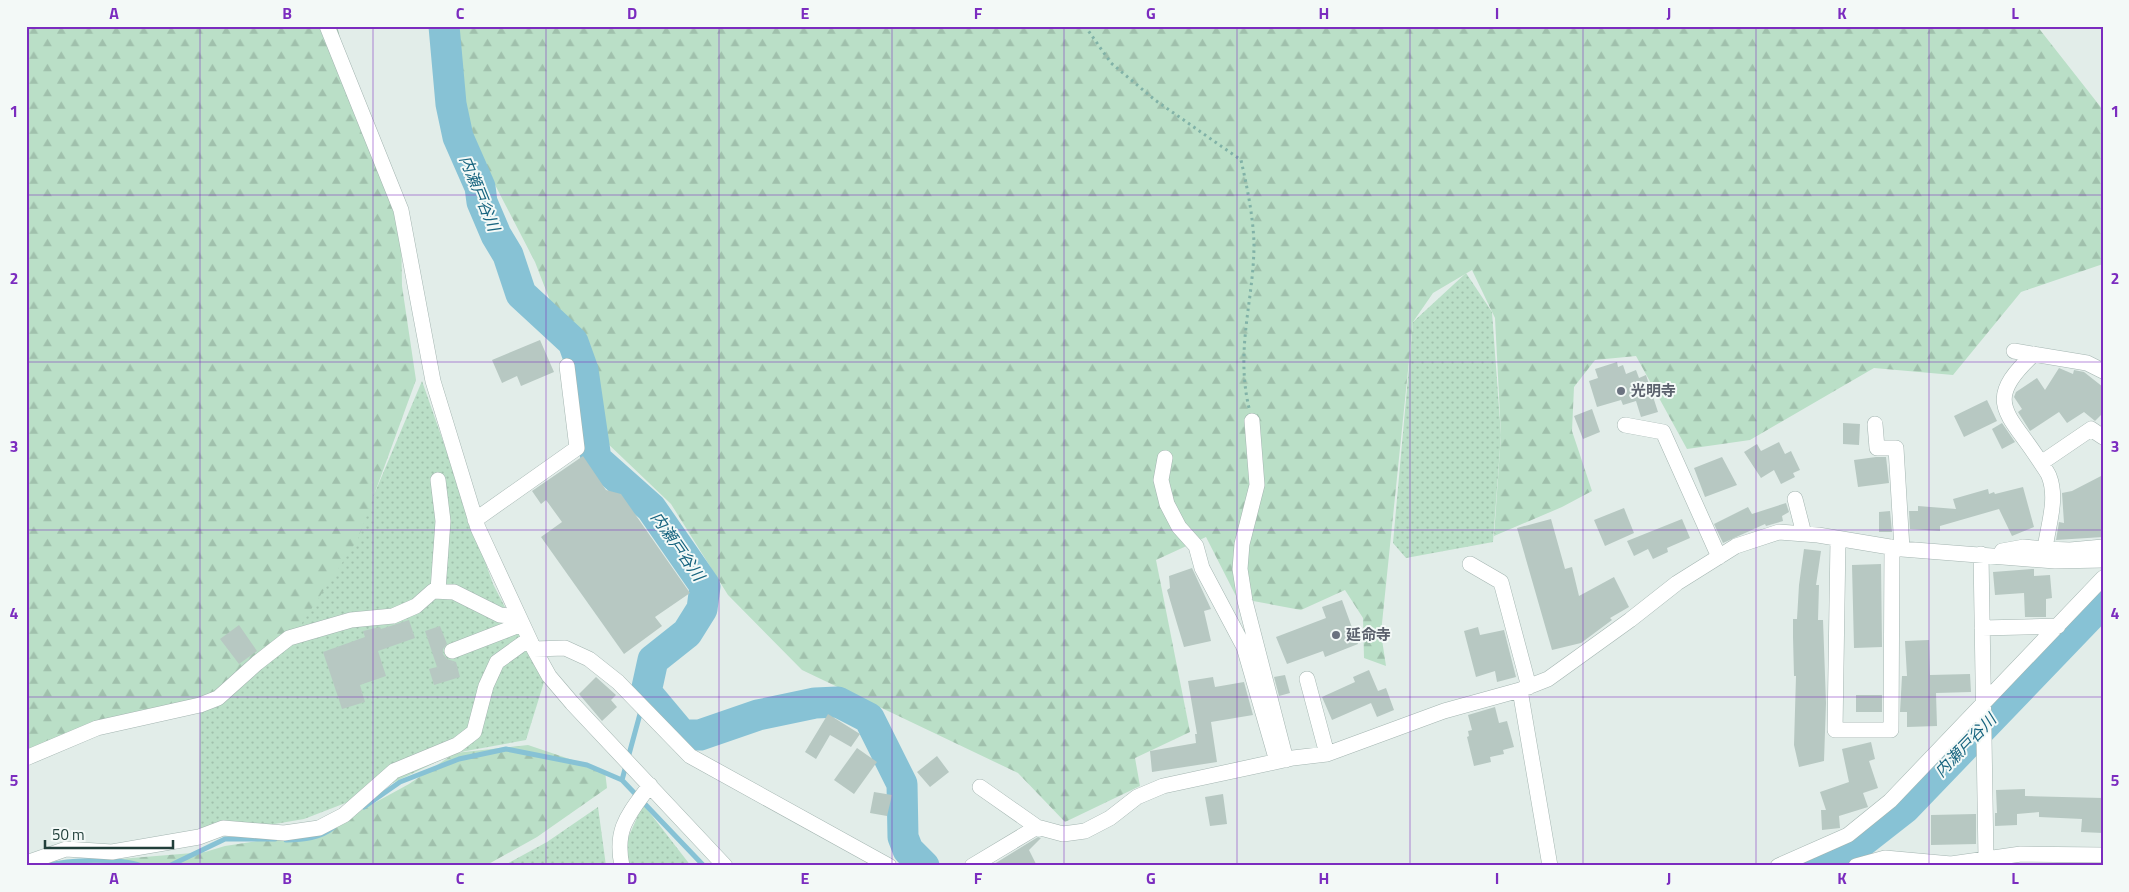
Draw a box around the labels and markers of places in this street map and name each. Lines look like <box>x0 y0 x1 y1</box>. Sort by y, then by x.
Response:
place label: 光明寺 <box>1631 379 1676 402</box>
marker: 光明寺 <box>1615 385 1627 397</box>
place label: 延命寺 <box>1346 623 1391 646</box>
marker: 延命寺 <box>1330 629 1342 641</box>

